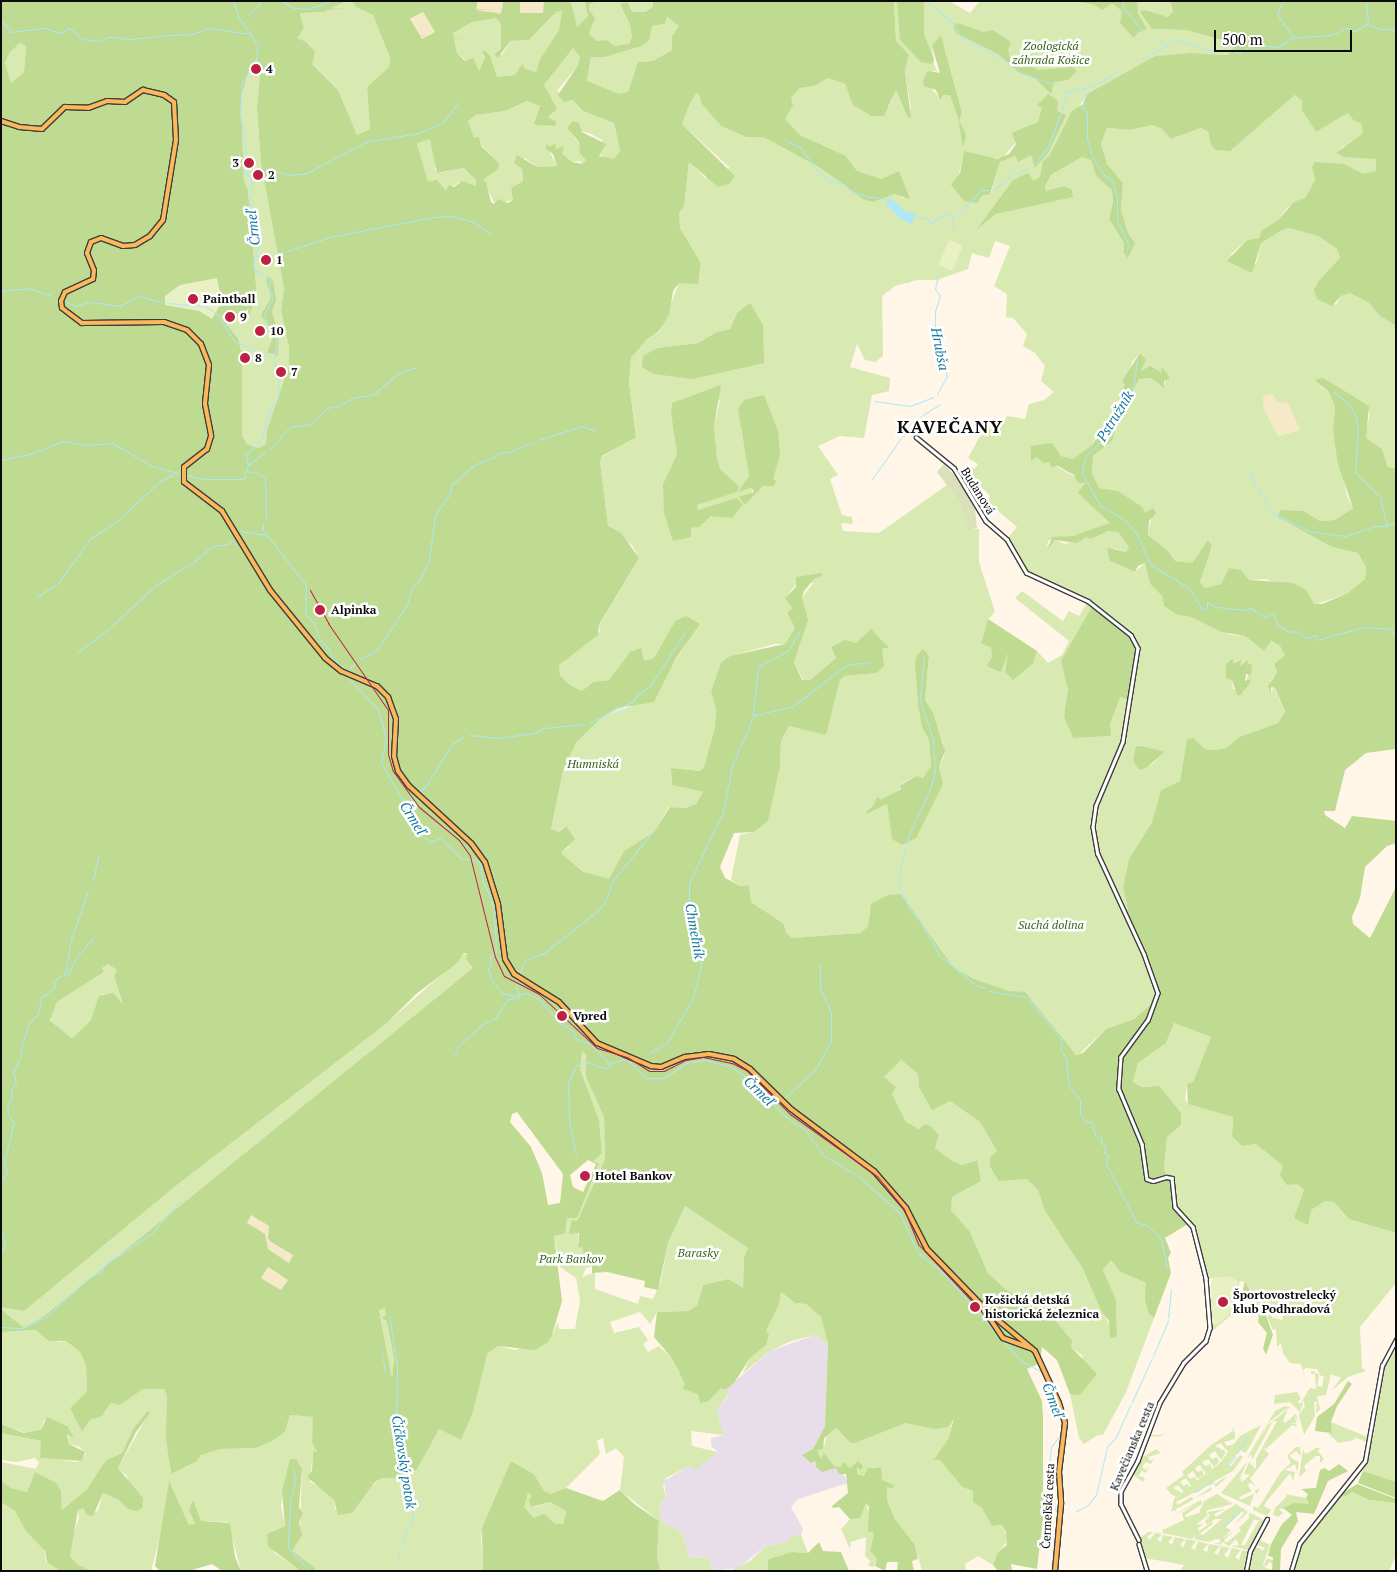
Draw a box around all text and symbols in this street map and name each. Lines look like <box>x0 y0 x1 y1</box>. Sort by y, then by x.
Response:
scale bar <box>1217 20 1354 52</box>
text: 500 m <box>1222 29 1263 49</box>
park label: Zoologická záhrada Košice <box>1012 39 1090 67</box>
place label: 4 <box>266 62 273 76</box>
marker: 4 <box>250 63 262 75</box>
place label: 3 <box>232 156 239 170</box>
marker: 3 <box>243 157 255 169</box>
place label: 2 <box>268 168 275 182</box>
marker: 2 <box>252 169 264 181</box>
water label: Črmeľ <box>242 209 264 247</box>
place label: 1 <box>276 253 283 267</box>
marker: 1 <box>260 254 272 266</box>
place label: Paintball <box>203 292 255 306</box>
marker: Paintball <box>187 293 199 305</box>
place label: 9 <box>240 310 247 324</box>
marker: 9 <box>224 311 236 323</box>
place label: 10 <box>270 324 284 338</box>
marker: 10 <box>254 325 266 337</box>
water label: Hrubša <box>928 326 952 372</box>
place label: 8 <box>255 351 262 365</box>
marker: 8 <box>239 352 251 364</box>
place label: 7 <box>291 365 298 379</box>
marker: 7 <box>275 366 287 378</box>
water label: Pstružník <box>1093 388 1137 444</box>
district label: KAVEČANY <box>896 415 1004 437</box>
street label: Budanová <box>958 465 998 517</box>
marker: Alpinka <box>313 603 327 617</box>
place label: Alpinka <box>331 603 376 617</box>
park label: Humniská <box>567 757 619 771</box>
water label: Črmeľ <box>396 798 430 838</box>
water label: Chmeľník <box>682 902 708 960</box>
park label: Suchá dolina <box>1018 918 1084 932</box>
marker: Vpred <box>555 1009 569 1023</box>
place label: Vpred <box>573 1009 607 1023</box>
water label: Črmeľ <box>740 1073 778 1109</box>
place label: Hotel Bankov <box>595 1169 672 1183</box>
marker: Hotel Bankov <box>579 1170 591 1182</box>
park label: Barasky <box>678 1246 718 1260</box>
park label: Park Bankov <box>539 1252 603 1266</box>
place label: Športovostrelecký klub Podhradová <box>1233 1288 1336 1316</box>
place label: Košická detská historická železnica <box>985 1293 1099 1321</box>
marker: Športovostrelecký klub Podhradová <box>1217 1296 1229 1308</box>
marker: Košická detská historická železnica <box>969 1301 981 1313</box>
water label: Črmeľ <box>1039 1380 1067 1420</box>
street label: Kavečianska cesta <box>1107 1399 1157 1493</box>
water label: Čičkovský potok <box>388 1414 420 1510</box>
street label: Čermeľská cesta <box>1039 1463 1057 1549</box>

